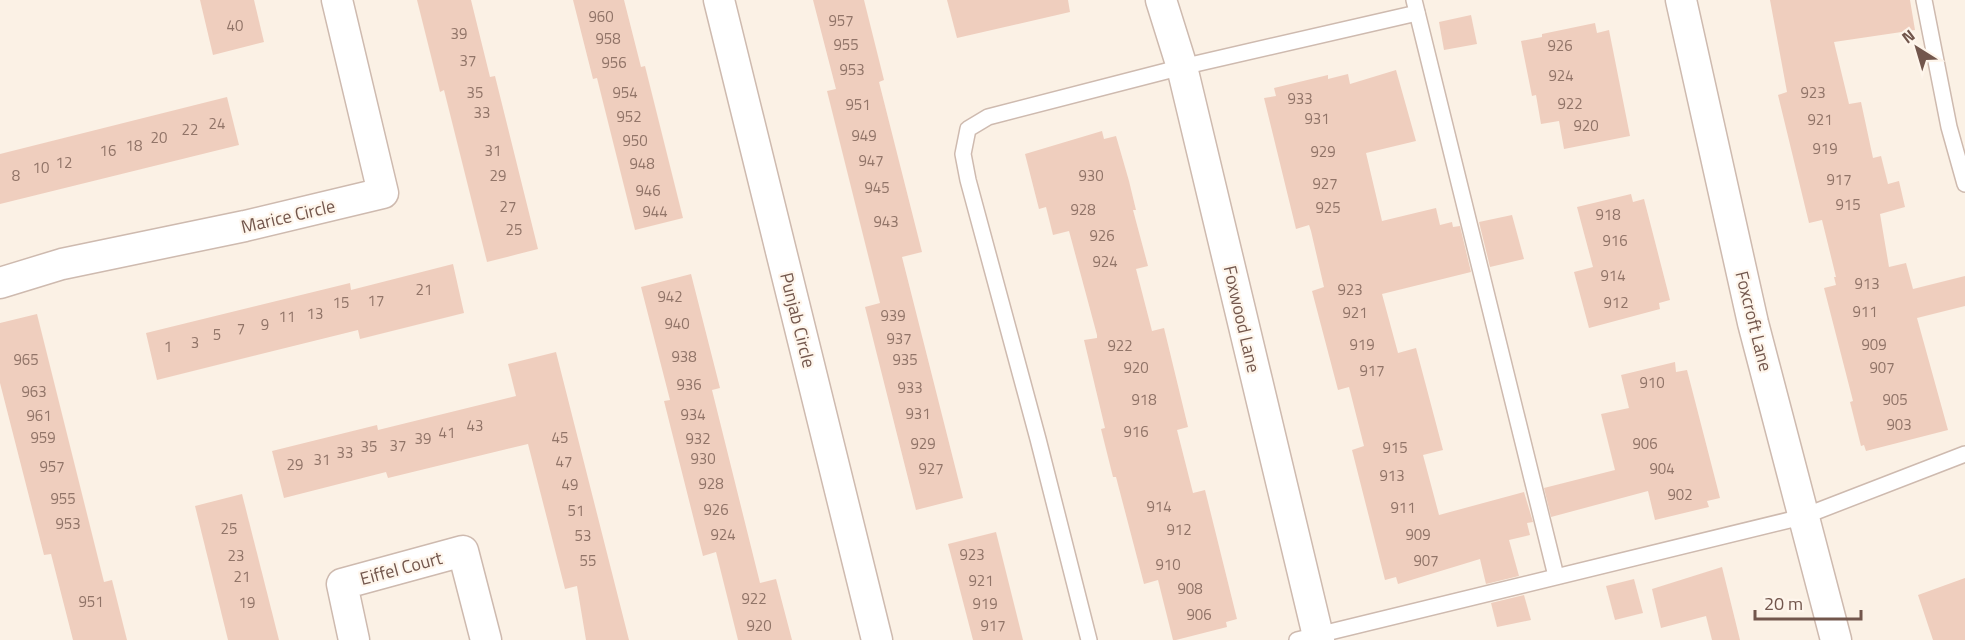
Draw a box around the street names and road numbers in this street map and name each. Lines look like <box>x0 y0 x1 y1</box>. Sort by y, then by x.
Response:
street label: Marice Circle <box>238 192 338 240</box>
street label: Foxwood Lane <box>1217 263 1267 375</box>
street label: Foxcroft Lane <box>1729 268 1779 374</box>
street label: Punjab Circle <box>773 270 823 370</box>
street label: Eiffel Court <box>357 544 446 592</box>

